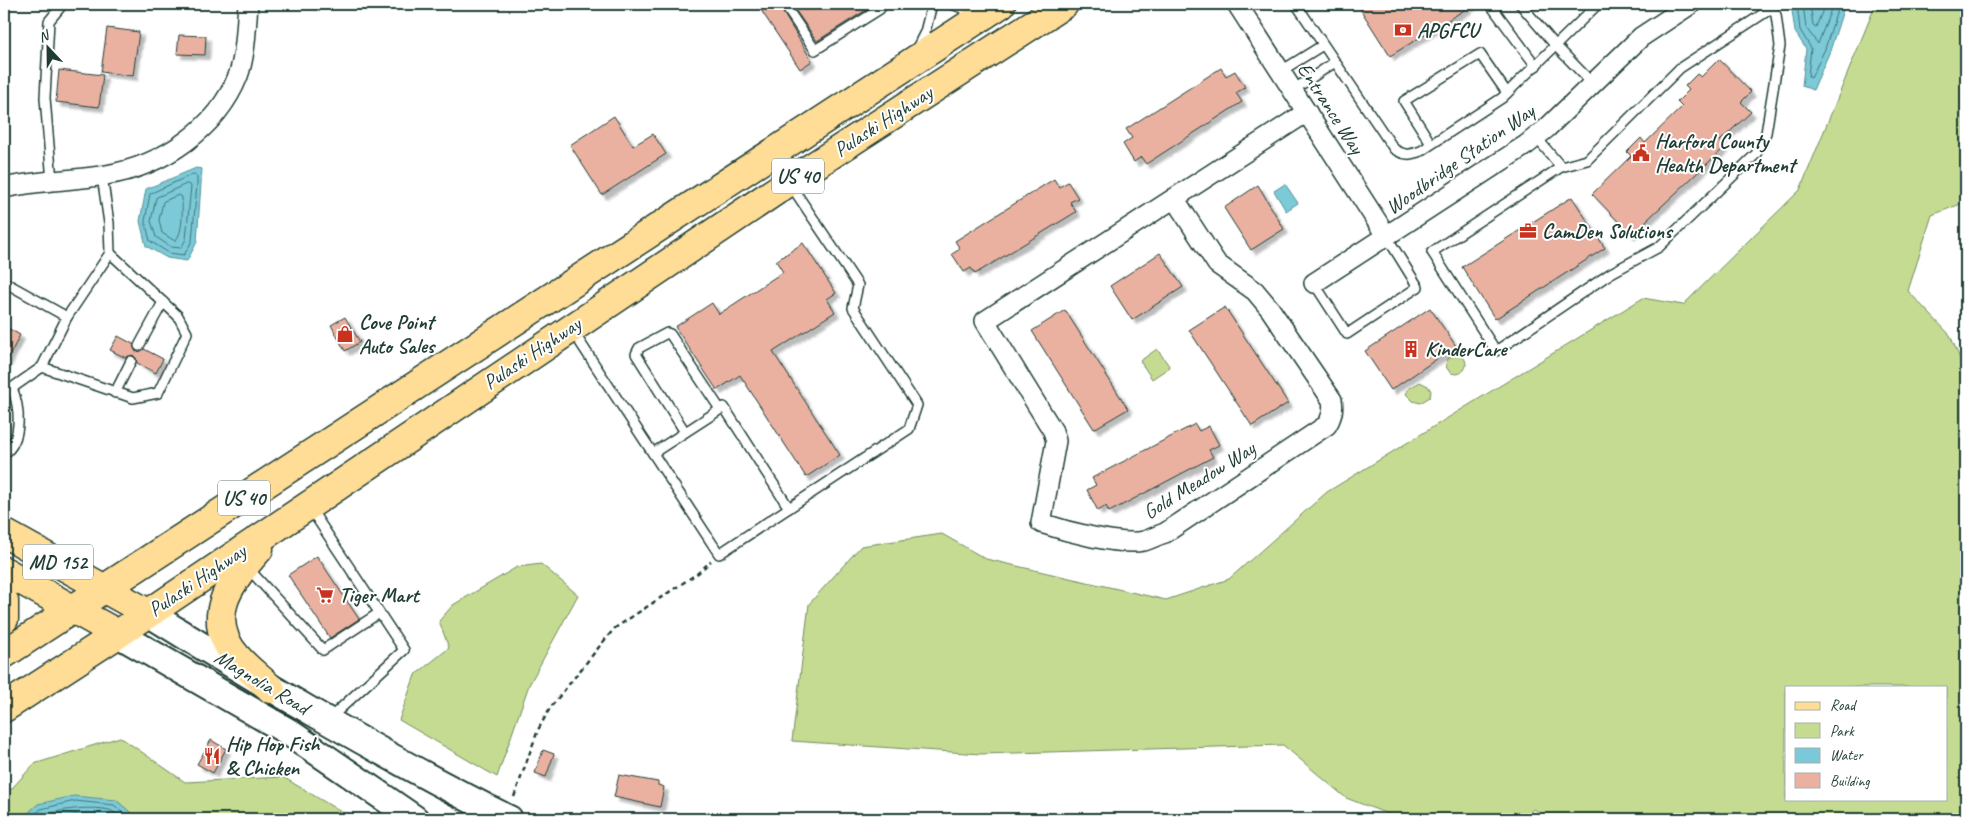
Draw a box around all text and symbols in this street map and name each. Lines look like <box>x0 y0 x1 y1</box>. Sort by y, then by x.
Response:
place label: APGFCU <box>1417 17 1482 43</box>
bank icon: APGFCU <box>1393 20 1413 40</box>
north arrow <box>22 22 72 72</box>
text: N <box>36 26 53 46</box>
street label: Entrance Way <box>1292 57 1371 160</box>
street label: Pulaski Highway <box>829 79 939 162</box>
street label: Woodbridge Station Way <box>1381 97 1541 220</box>
place label: Harford County Health Department <box>1655 128 1798 178</box>
public building icon: Harford County Health Department <box>1631 143 1651 163</box>
road number: US 40 <box>772 158 824 194</box>
place label: CamDen Solutions <box>1542 218 1674 244</box>
office icon: CamDen Solutions <box>1518 221 1538 241</box>
place label: Cove Point Auto Sales <box>359 309 437 359</box>
street label: Pulaski Highway <box>478 310 587 395</box>
shop icon: Cove Point Auto Sales <box>335 324 355 344</box>
place label: KinderCare <box>1425 336 1508 362</box>
building icon: KinderCare <box>1401 339 1421 359</box>
street label: Gold Meadow Way <box>1138 434 1261 525</box>
road number: US 40 <box>218 480 270 516</box>
street label: Pulaski Highway <box>143 537 252 622</box>
road number: MD 152 <box>23 544 93 580</box>
place label: Tiger Mart <box>339 582 421 608</box>
supermarket icon: Tiger Mart <box>315 585 335 605</box>
street label: Magnolia Road <box>210 644 317 722</box>
legend <box>1785 686 1948 800</box>
text: Road <box>1830 696 1857 715</box>
text: Park <box>1830 722 1855 741</box>
place label: Hip Hop Fish & Chicken <box>226 731 320 781</box>
restaurant icon: Hip Hop Fish & Chicken <box>202 746 222 766</box>
text: Water <box>1830 746 1864 765</box>
text: Building <box>1830 772 1870 791</box>

